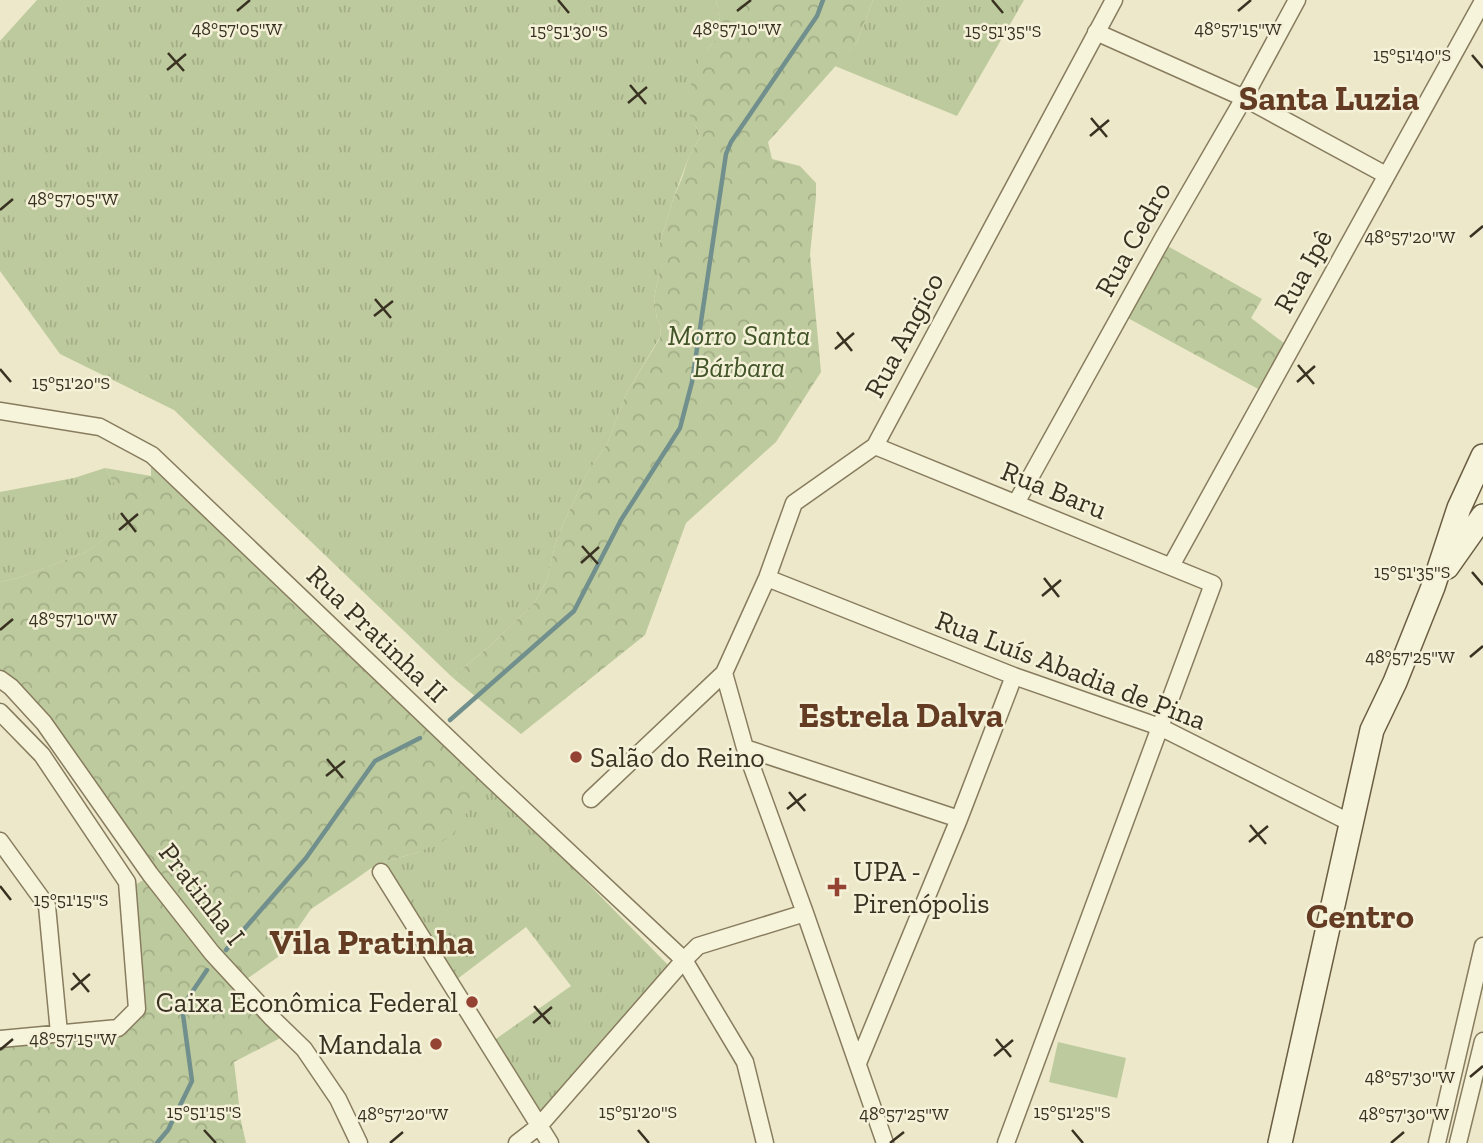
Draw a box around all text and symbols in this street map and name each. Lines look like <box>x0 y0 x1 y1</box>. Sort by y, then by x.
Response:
text: 48°57'05"W <box>192 18 283 40</box>
text: 48°57'10"W <box>693 18 781 40</box>
text: 48°57'15"W <box>1194 18 1282 40</box>
text: 15°51'30"S <box>530 20 608 42</box>
text: 15°51'35"S <box>965 20 1041 42</box>
text: 15°51'40"S <box>1373 44 1451 66</box>
district label: Santa Luzia <box>1239 77 1420 119</box>
street label: Rua Cedro <box>1088 176 1178 302</box>
text: 48°57'05"W <box>28 188 119 210</box>
street label: Rua Ipê <box>1267 224 1339 318</box>
text: 48°57'20"W <box>1365 226 1456 248</box>
street label: Rua Angico <box>857 267 951 403</box>
park label: Morro Santa Bárbara <box>668 319 810 384</box>
text: 15°51'20"S <box>32 372 110 394</box>
street label: Rua Baru <box>996 454 1112 526</box>
street label: Rua Pratinha II <box>300 559 454 709</box>
text: 15°51'35"S <box>1374 561 1450 583</box>
street label: Rua Luís Abadia de Pina <box>931 603 1211 737</box>
text: 48°57'10"W <box>29 608 117 630</box>
text: 48°57'25"W <box>1365 646 1455 668</box>
district label: Estrela Dalva <box>799 694 1004 736</box>
place label: Salão do Reino <box>590 741 765 774</box>
marker: Salão do Reino <box>568 749 584 765</box>
street label: Pratinha I <box>152 836 252 952</box>
place label: UPA - Pirenópolis <box>853 855 990 920</box>
marker: UPA - Pirenópolis <box>827 877 847 897</box>
text: 15°51'15"S <box>34 889 108 911</box>
district label: Centro <box>1306 895 1414 937</box>
district label: Vila Pratinha <box>270 921 475 963</box>
place label: Caixa Econômica Federal <box>156 986 458 1019</box>
marker: Caixa Econômica Federal <box>464 994 480 1010</box>
text: 48°57'15"W <box>29 1028 117 1050</box>
place label: Mandala <box>318 1028 422 1061</box>
marker: Mandala <box>428 1036 444 1052</box>
text: 48°57'30"W <box>1365 1066 1455 1088</box>
text: 15°51'15"S <box>167 1101 241 1123</box>
text: 15°51'20"S <box>599 1101 677 1123</box>
text: 15°51'25"S <box>1033 1101 1111 1123</box>
text: 48°57'20"W <box>358 1103 449 1125</box>
text: 48°57'25"W <box>859 1103 949 1125</box>
text: 48°57'30"W <box>1359 1103 1449 1125</box>

